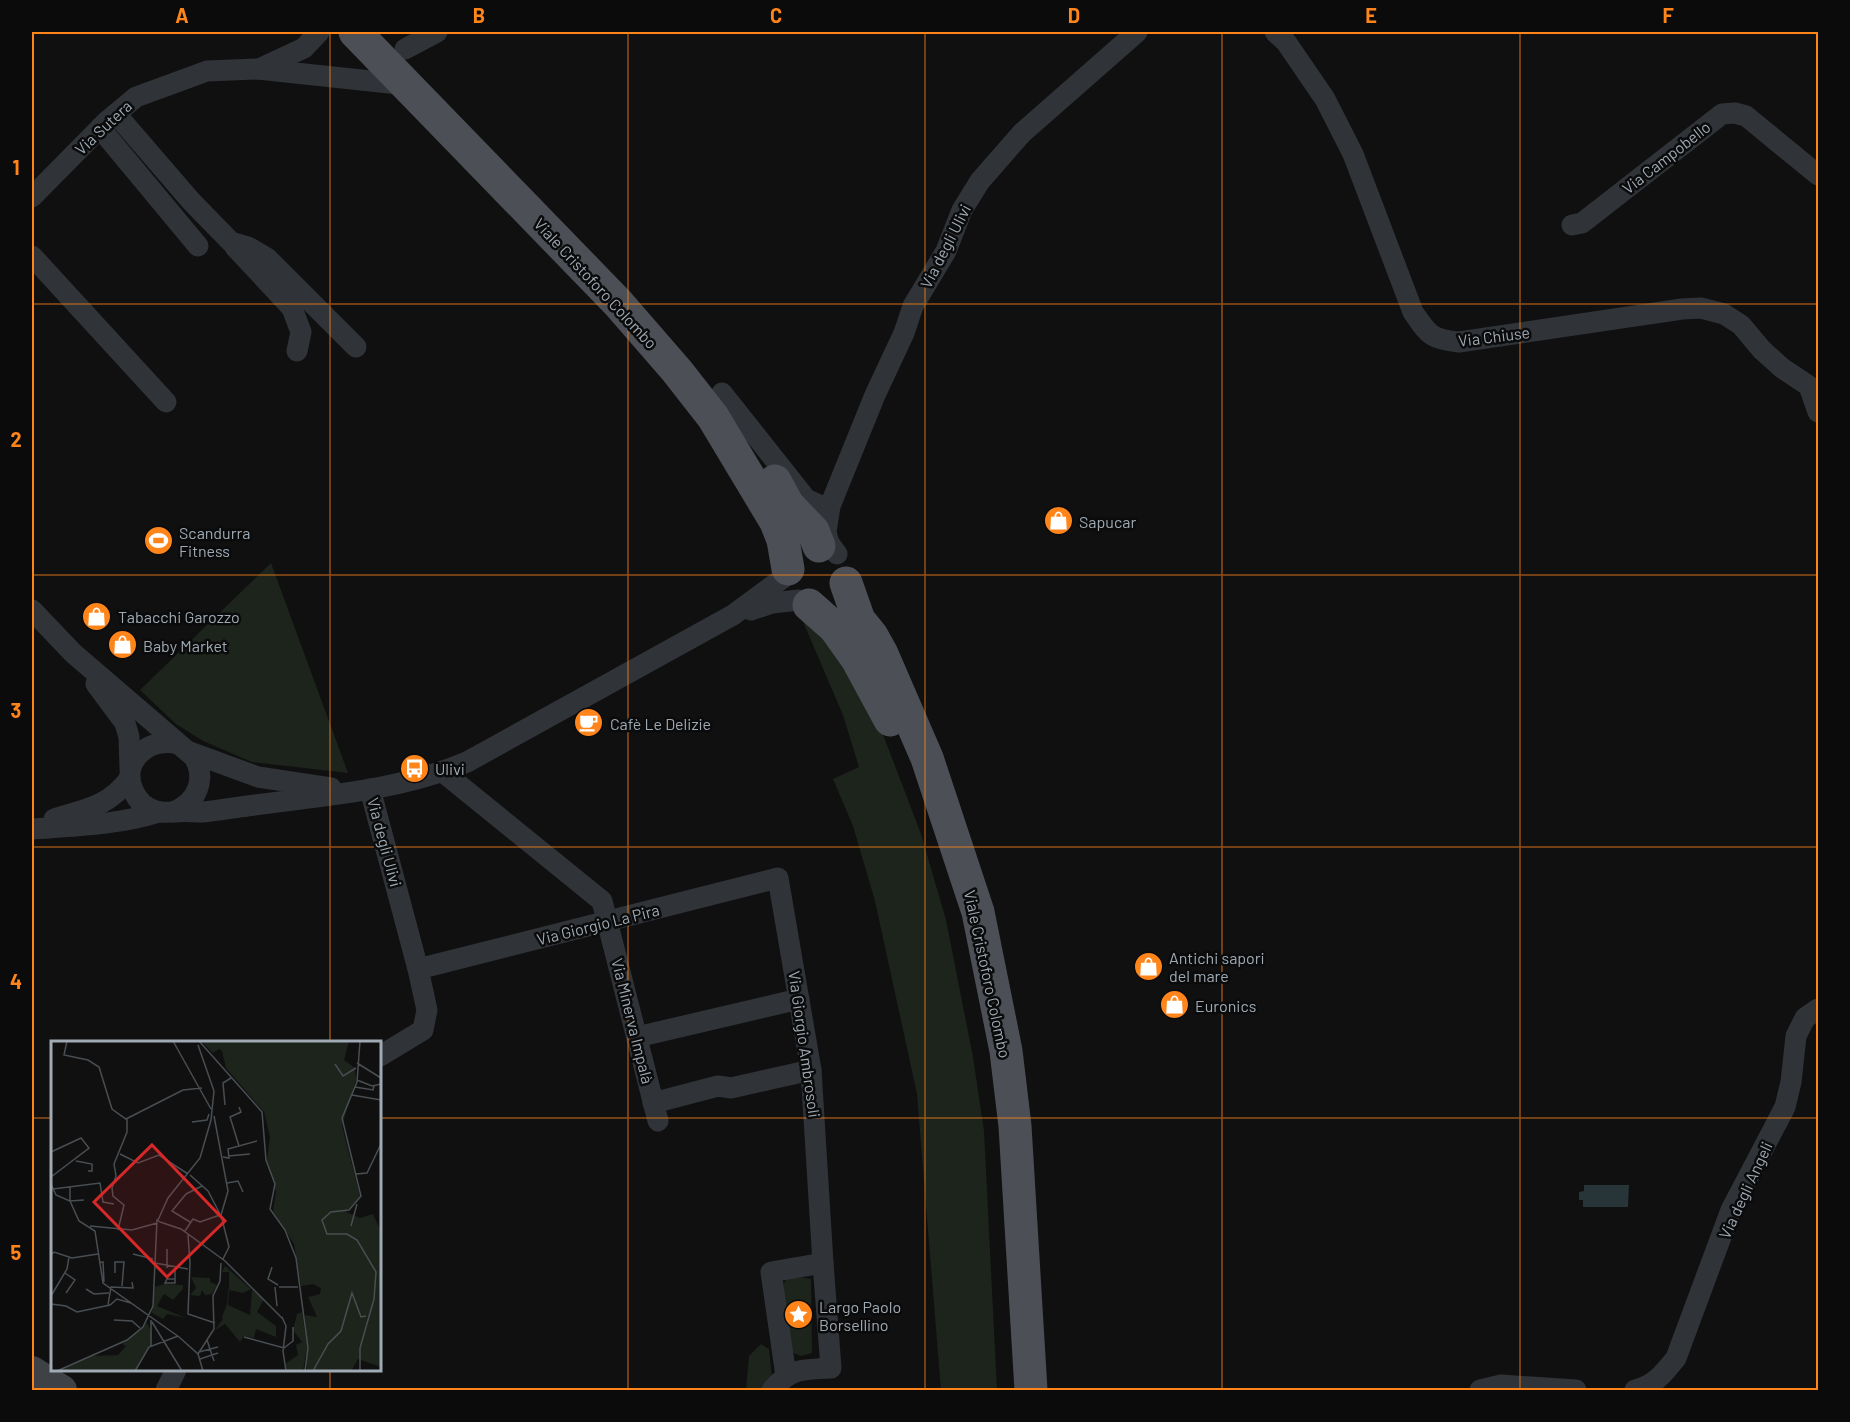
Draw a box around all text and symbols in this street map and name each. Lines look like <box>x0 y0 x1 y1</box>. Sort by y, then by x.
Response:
text: A <box>175 3 189 27</box>
text: B <box>473 3 485 27</box>
text: C <box>770 3 782 27</box>
text: D <box>1068 3 1080 27</box>
text: E <box>1365 3 1377 27</box>
text: F <box>1662 3 1674 27</box>
street label: Via Sutera <box>71 96 135 158</box>
street label: Via Campobello <box>1618 117 1714 197</box>
text: 1 <box>12 155 20 179</box>
street label: Via degli Ulivi <box>916 201 974 291</box>
street label: Viale Cristoforo Colombo <box>531 214 661 352</box>
street label: Via Chiuse <box>1457 322 1531 350</box>
text: 2 <box>10 427 22 451</box>
shop icon: Sapucar <box>1042 505 1074 537</box>
place label: Sapucar <box>1079 512 1136 531</box>
place label: Scandurra Fitness <box>179 523 250 560</box>
sports icon: Scandurra Fitness <box>142 525 174 557</box>
shop icon: Tabacchi Garozzo <box>81 600 113 632</box>
place label: Tabacchi Garozzo <box>118 607 240 626</box>
shop icon: Baby Market <box>106 629 138 661</box>
place label: Baby Market <box>143 636 228 655</box>
text: 3 <box>11 698 21 722</box>
cafe icon: Cafè Le Delizie <box>573 707 605 739</box>
place label: Cafè Le Delizie <box>610 714 711 733</box>
bus stop icon: Ulivi <box>398 752 430 784</box>
place label: Ulivi <box>435 759 465 778</box>
street label: Via degli Ulivi <box>364 795 406 889</box>
street label: Viale Cristoforo Colombo <box>961 888 1015 1060</box>
street label: Via Giorgio La Pira <box>535 900 661 948</box>
place label: Antichi sapori del mare <box>1169 948 1265 985</box>
shop icon: Antichi sapori del mare <box>1132 950 1164 982</box>
street label: Via Minerva Impalà <box>608 956 658 1086</box>
text: 4 <box>10 969 22 993</box>
street label: Via Giorgio Ambrosoli <box>785 969 825 1119</box>
shop icon: Euronics <box>1158 989 1190 1021</box>
place label: Euronics <box>1195 996 1256 1015</box>
inset map <box>51 1041 381 1371</box>
street label: Via degli Angeli <box>1714 1138 1776 1242</box>
text: 5 <box>11 1240 22 1264</box>
place label: Largo Paolo Borsellino <box>819 1297 901 1334</box>
place icon: Largo Paolo Borsellino <box>782 1299 814 1331</box>

